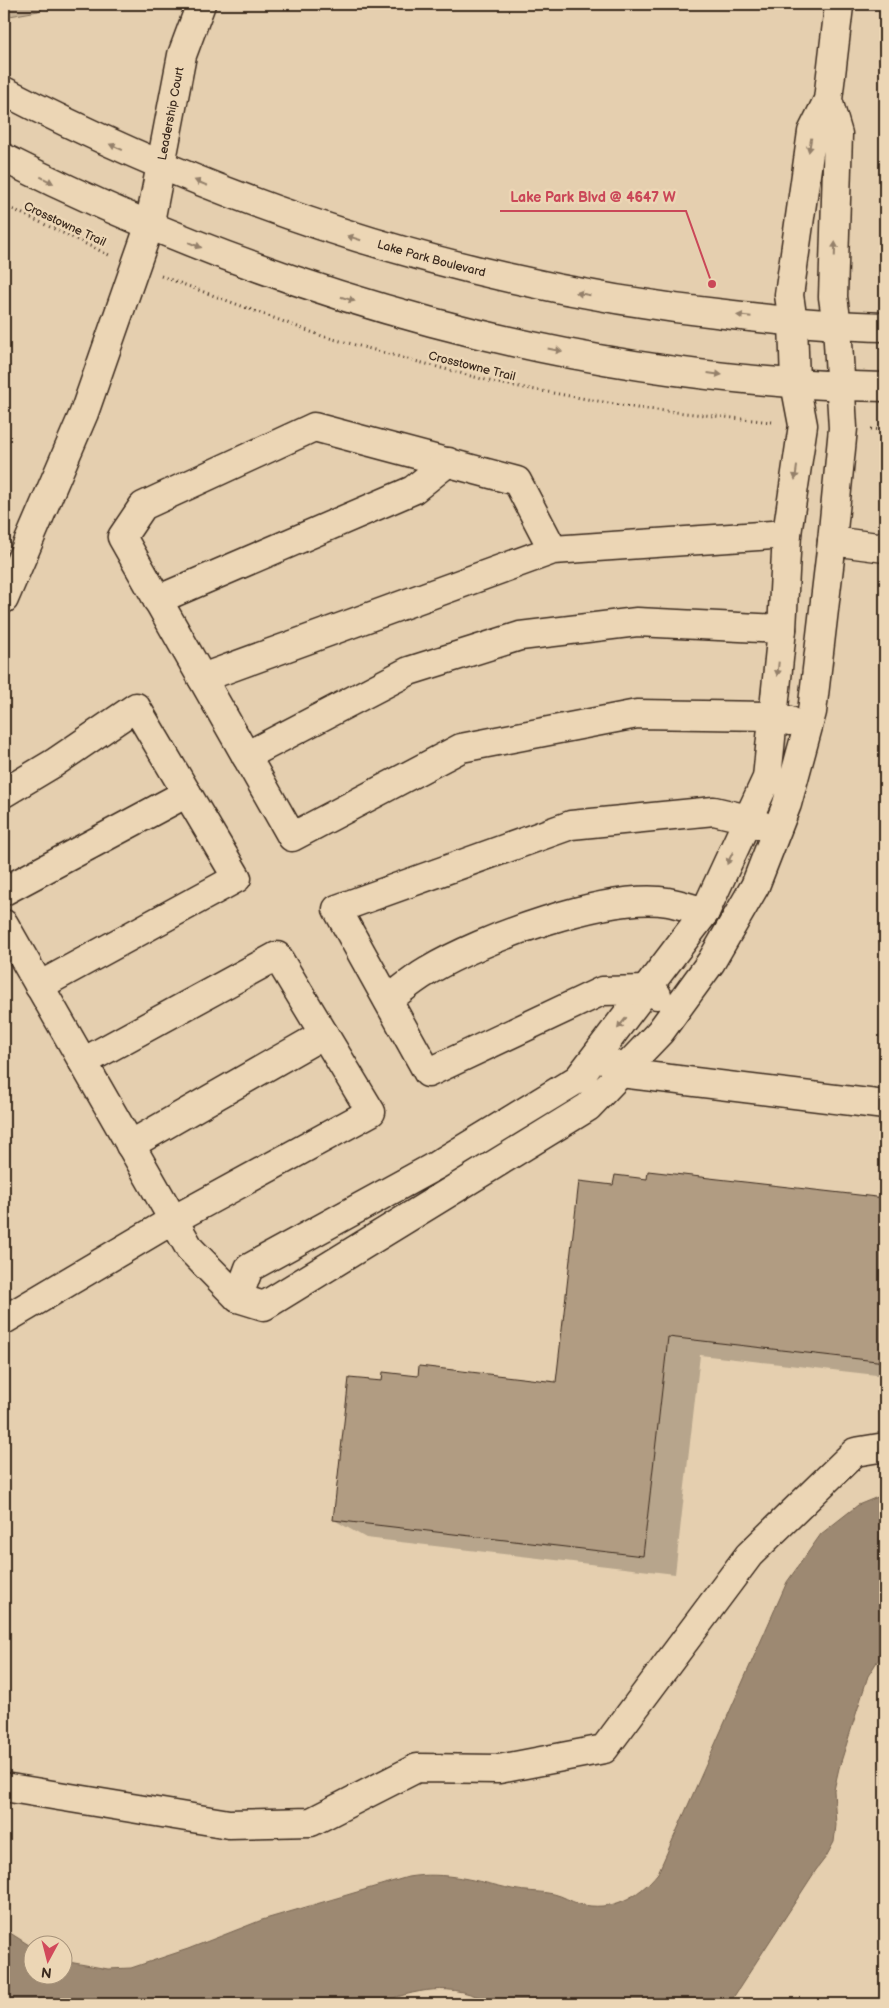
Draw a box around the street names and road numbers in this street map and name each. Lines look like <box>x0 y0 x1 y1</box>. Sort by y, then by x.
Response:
street label: Leadership Court <box>155 66 188 162</box>
street label: Crosstowne Trail <box>21 199 108 250</box>
street label: Lake Park Boulevard <box>375 237 487 280</box>
street label: Crosstowne Trail <box>427 348 517 385</box>

